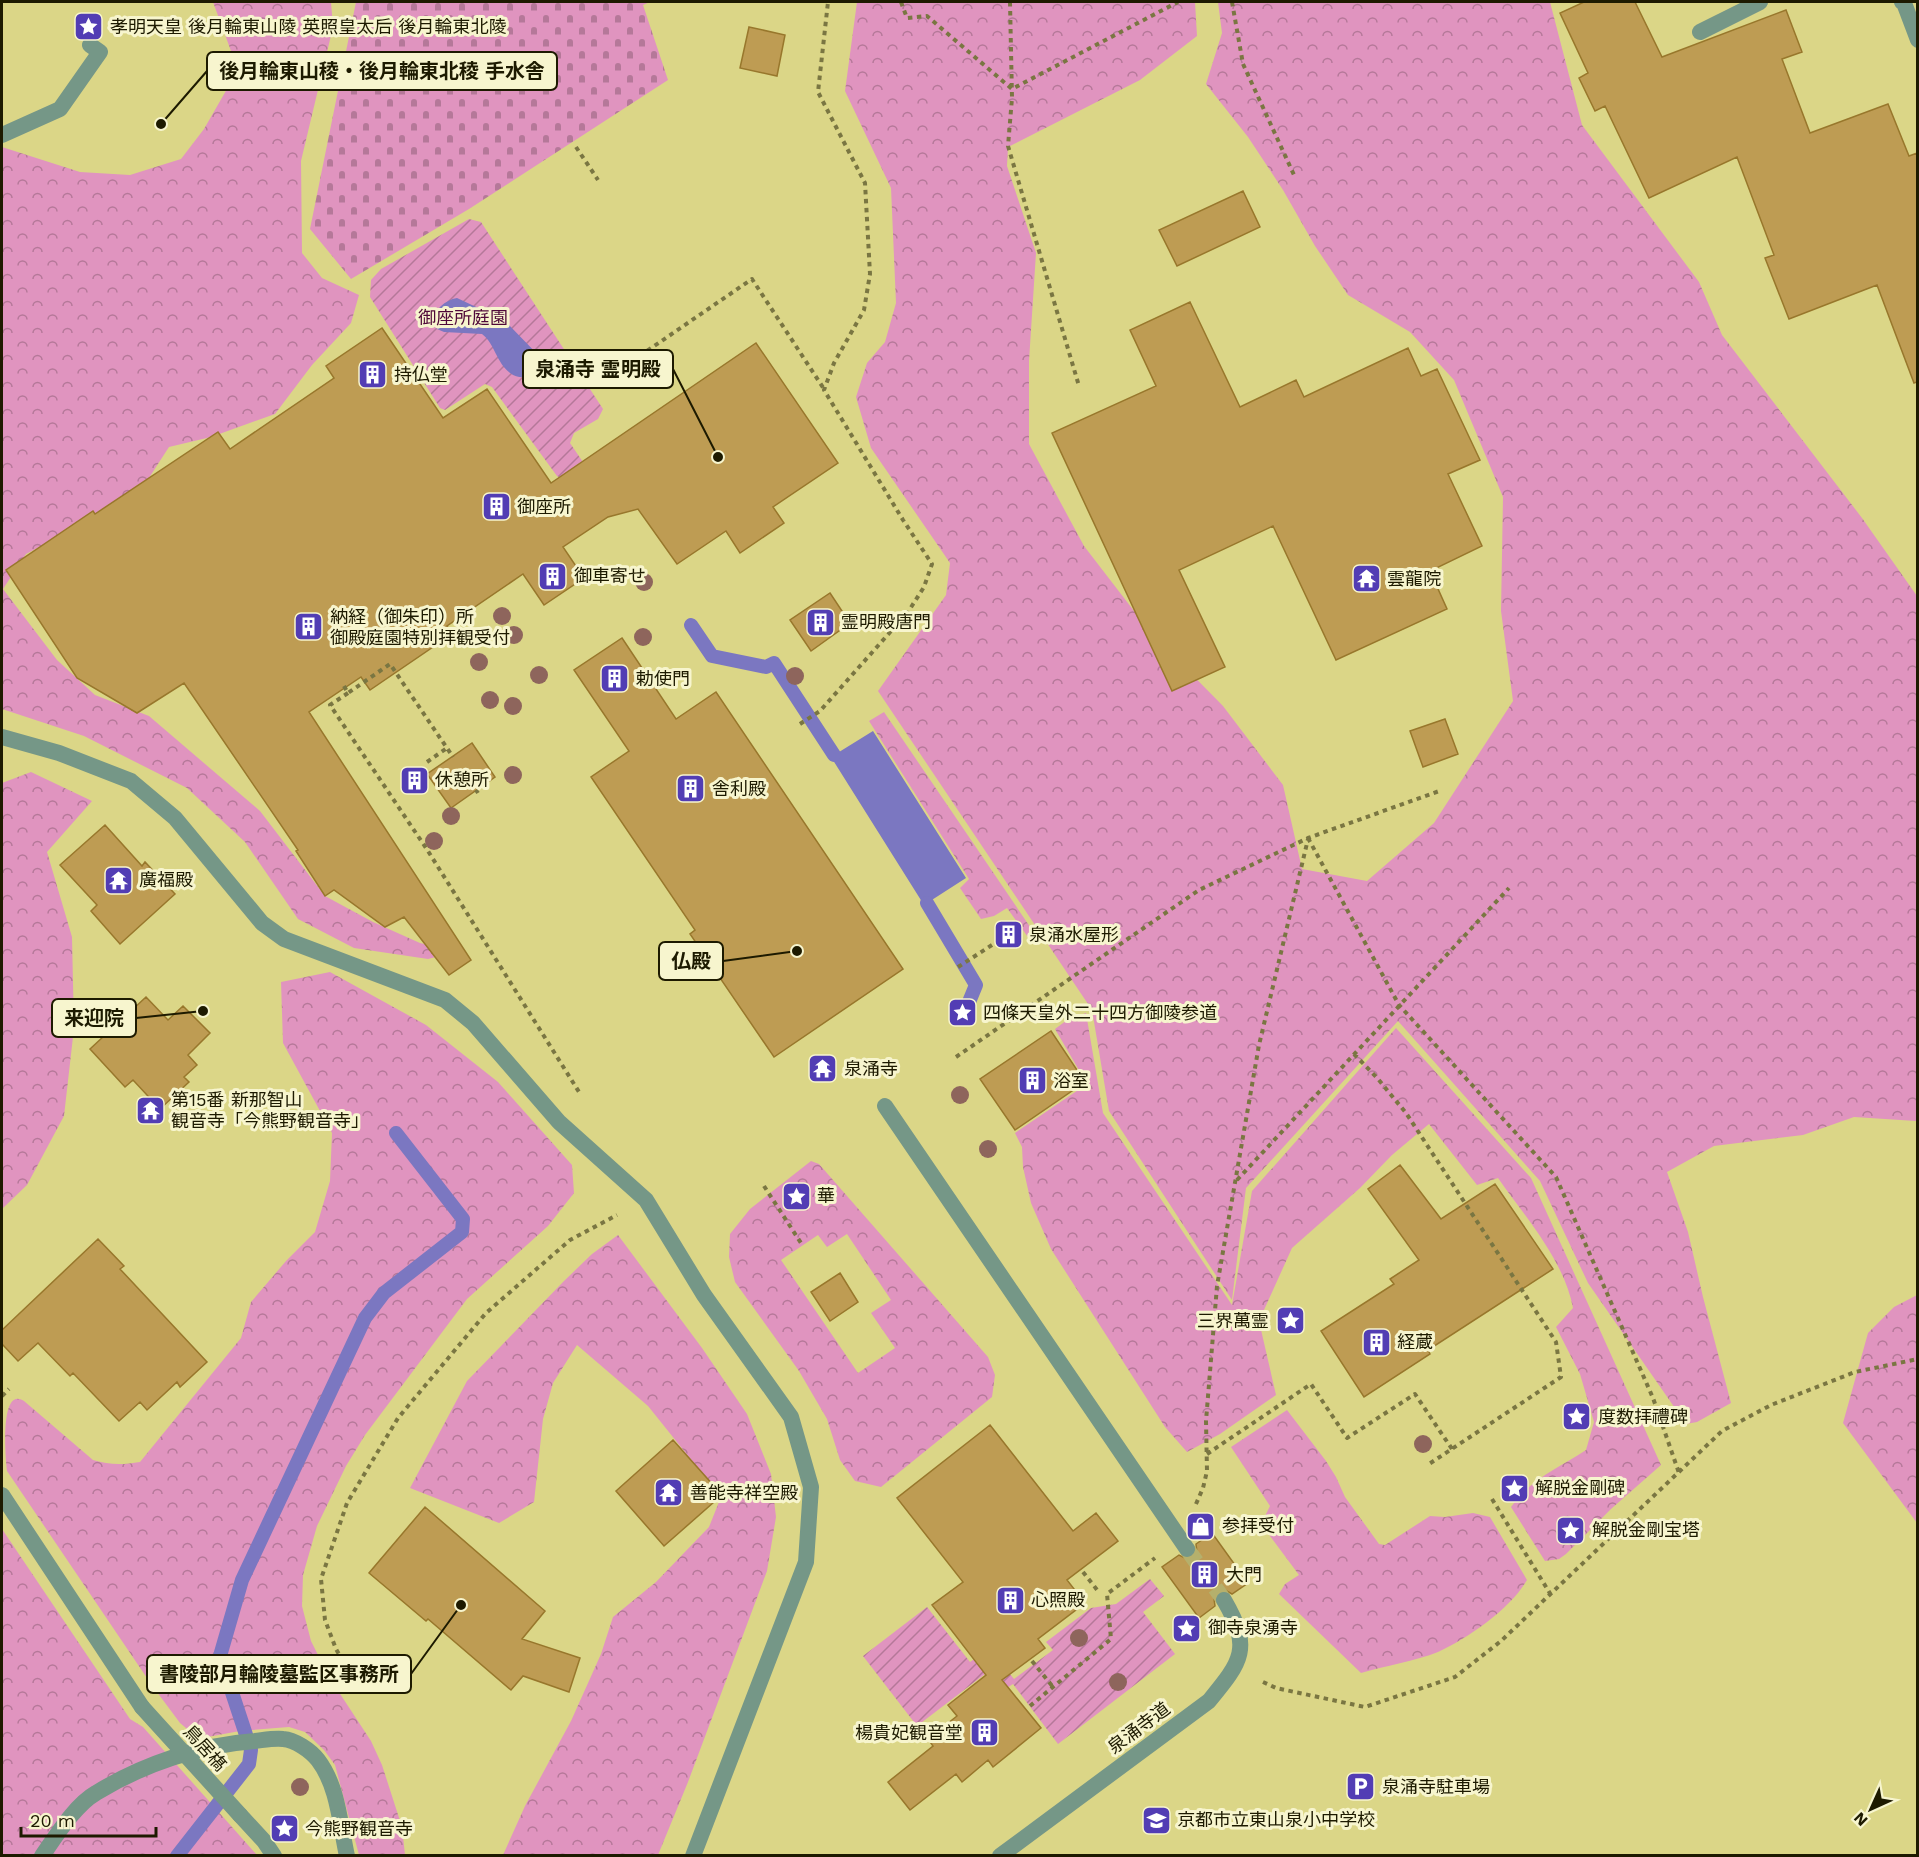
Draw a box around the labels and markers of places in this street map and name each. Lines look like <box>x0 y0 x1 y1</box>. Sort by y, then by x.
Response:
place icon: 孝明天皇 後月輪東山陵 英照皇太后 後月輪東北陵 <box>73 11 105 43</box>
place label: 孝明天皇 後月輪東山陵 英照皇太后 後月輪東北陵 <box>110 16 506 37</box>
callout: 後月輪東山稜・後月輪東北稜 手水舎 <box>207 52 557 90</box>
callout: 泉涌寺 霊明殿 <box>523 350 673 388</box>
building icon: 持仏堂 <box>357 359 389 391</box>
place label: 持仏堂 <box>394 364 448 385</box>
building icon: 御座所 <box>480 491 512 523</box>
place label: 御座所 <box>517 496 571 517</box>
building icon: 御車寄せ <box>537 560 569 592</box>
temple icon: 雲龍院 <box>1350 563 1382 595</box>
place label: 御車寄せ <box>574 565 646 586</box>
place label: 雲龍院 <box>1387 568 1441 589</box>
place label: 納経（御朱印）所 御殿庭園特別拝観受付 <box>330 606 510 648</box>
building icon: 霊明殿唐門 <box>804 606 836 638</box>
building icon: 納経（御朱印）所 御殿庭園特別拝観受付 <box>293 611 325 643</box>
place label: 霊明殿唐門 <box>841 611 931 632</box>
building icon: 勅使門 <box>599 663 631 695</box>
place label: 勅使門 <box>635 668 690 689</box>
building icon: 休憩所 <box>398 764 430 796</box>
place label: 休憩所 <box>435 769 489 790</box>
building icon: 舎利殿 <box>675 773 707 805</box>
place label: 舎利殿 <box>712 778 766 799</box>
temple icon: 廣福殿 <box>102 864 134 896</box>
place label: 廣福殿 <box>139 869 193 890</box>
building icon: 泉涌水屋形 <box>992 919 1024 951</box>
place label: 泉涌水屋形 <box>1029 924 1119 945</box>
callout: 仏殿 <box>659 942 723 980</box>
place icon: 四條天皇外二十四方御陵参道 <box>946 997 978 1029</box>
callout: 来迎院 <box>52 999 136 1037</box>
place label: 四條天皇外二十四方御陵参道 <box>983 1002 1217 1023</box>
temple icon: 泉涌寺 <box>807 1053 839 1085</box>
place label: 泉涌寺 <box>844 1058 898 1079</box>
building icon: 浴室 <box>1016 1065 1048 1097</box>
place label: 浴室 <box>1053 1070 1089 1091</box>
place label: 第15番 新那智山 観音寺「今熊野観音寺」 <box>171 1089 369 1131</box>
temple icon: 第15番 新那智山 観音寺「今熊野観音寺」 <box>134 1094 166 1126</box>
place icon: 華 <box>780 1180 812 1212</box>
place label: 華 <box>817 1185 835 1206</box>
place icon: 三界萬霊 <box>1274 1305 1306 1337</box>
place label: 三界萬霊 <box>1197 1310 1269 1331</box>
building icon: 経蔵 <box>1360 1326 1392 1358</box>
place label: 経蔵 <box>1397 1331 1433 1352</box>
place icon: 度数拝禮碑 <box>1561 1401 1593 1433</box>
place label: 度数拝禮碑 <box>1598 1406 1688 1427</box>
place icon: 解脱金剛碑 <box>1498 1472 1530 1504</box>
temple icon: 善能寺祥空殿 <box>653 1477 685 1509</box>
place label: 解脱金剛碑 <box>1535 1477 1625 1498</box>
place label: 善能寺祥空殿 <box>690 1482 798 1503</box>
shop icon: 参拝受付 <box>1185 1510 1217 1542</box>
place icon: 解脱金剛宝塔 <box>1555 1514 1587 1546</box>
place label: 参拝受付 <box>1222 1515 1294 1536</box>
place label: 解脱金剛宝塔 <box>1592 1519 1700 1540</box>
building icon: 大門 <box>1189 1559 1221 1591</box>
place label: 大門 <box>1226 1564 1262 1585</box>
building icon: 心照殿 <box>994 1584 1026 1616</box>
place label: 心照殿 <box>1031 1589 1085 1610</box>
place icon: 御寺泉湧寺 <box>1171 1612 1203 1644</box>
place label: 御寺泉湧寺 <box>1208 1617 1298 1638</box>
callout: 書陵部月輪陵墓監区事務所 <box>147 1655 411 1693</box>
building icon: 楊貴妃観音堂 <box>968 1717 1000 1749</box>
place label: 楊貴妃観音堂 <box>855 1722 963 1743</box>
parking icon: 泉涌寺駐車場 <box>1345 1771 1377 1803</box>
place label: 泉涌寺駐車場 <box>1382 1776 1490 1797</box>
school or university icon: 京都市立東山泉小中学校 <box>1140 1804 1172 1836</box>
place label: 京都市立東山泉小中学校 <box>1177 1809 1375 1830</box>
place icon: 今熊野観音寺 <box>268 1813 300 1845</box>
place label: 今熊野観音寺 <box>305 1818 413 1839</box>

